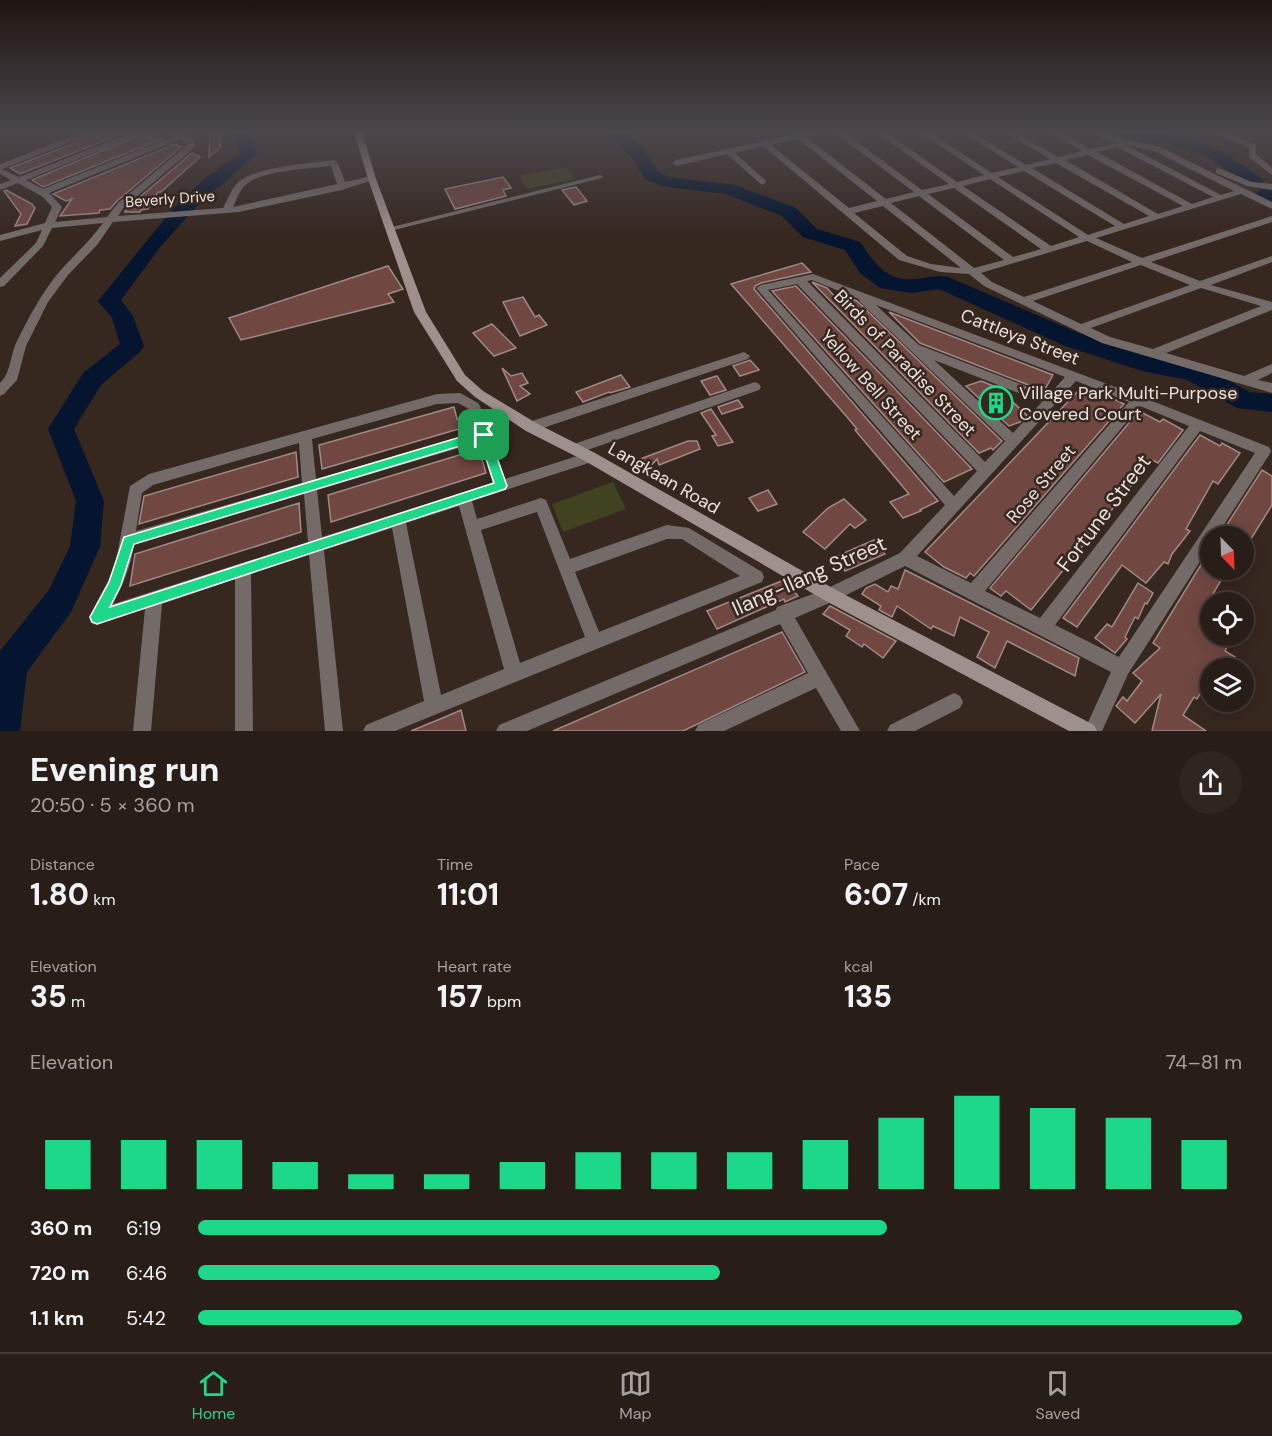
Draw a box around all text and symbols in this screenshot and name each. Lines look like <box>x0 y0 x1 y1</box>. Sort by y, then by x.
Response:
street label: Beverly Drive <box>124 186 216 212</box>
street label: Birds of Paradise Street <box>829 284 981 442</box>
street label: Cattleya Street <box>957 303 1083 371</box>
street label: Yellow Bell Street <box>815 325 927 445</box>
place label: Village Park Multi-Purpose Covered Court <box>1019 381 1237 426</box>
building icon: Village Park Multi-Purpose Covered Court <box>978 385 1014 421</box>
pin <box>458 409 509 460</box>
icon: arrive <box>467 418 500 451</box>
street label: Langkaan Road <box>604 436 724 520</box>
street label: Rose Street <box>1001 440 1081 528</box>
street label: Fortune Street <box>1051 449 1157 577</box>
north arrow <box>1200 526 1254 580</box>
map controls <box>1200 526 1254 712</box>
street label: Ilang-Ilang Street <box>727 529 891 623</box>
button: locate <box>1200 592 1254 646</box>
button: layers <box>1200 658 1254 712</box>
text: Evening run <box>30 748 219 791</box>
button: share <box>1179 751 1242 814</box>
text: 20:50 · 5 × 360 m <box>30 792 195 818</box>
text: Distance <box>30 854 95 875</box>
text: Time <box>437 854 473 875</box>
text: Pace <box>844 854 880 875</box>
text: 1.80 <box>30 875 89 914</box>
text: 11:01 <box>437 875 499 914</box>
text: 6:07 <box>844 875 908 914</box>
text: km <box>89 889 116 910</box>
text: /km <box>908 889 941 910</box>
text: Elevation <box>30 956 97 977</box>
text: Heart rate <box>437 956 512 977</box>
text: kcal <box>844 956 873 977</box>
text: 35 <box>30 977 67 1016</box>
text: 157 <box>437 977 483 1016</box>
text: 135 <box>844 977 892 1016</box>
text: m <box>67 991 85 1012</box>
text: bpm <box>483 991 521 1012</box>
text: Elevation <box>30 1049 113 1075</box>
text: 74–81 m <box>1166 1049 1242 1075</box>
text: 360 m <box>30 1215 92 1241</box>
text: 6:19 <box>126 1215 161 1241</box>
text: 720 m <box>30 1260 90 1286</box>
text: 6:46 <box>126 1260 167 1286</box>
text: 1.1 km <box>30 1305 84 1331</box>
text: 5:42 <box>126 1305 166 1331</box>
tab: Home <box>192 1367 235 1424</box>
tab: Map <box>619 1367 652 1424</box>
tab: Saved <box>1035 1367 1080 1424</box>

